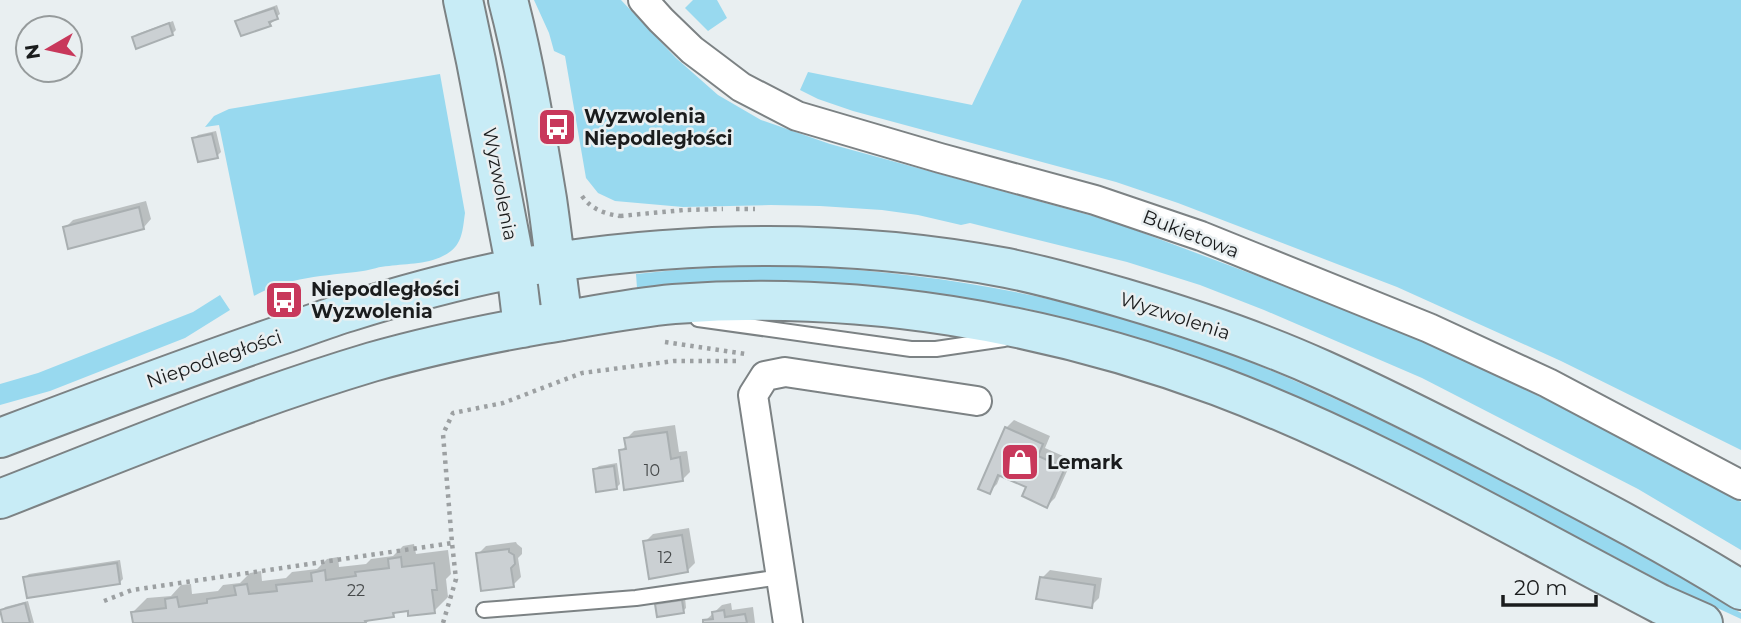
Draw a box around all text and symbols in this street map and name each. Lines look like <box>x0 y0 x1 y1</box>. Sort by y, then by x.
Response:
north arrow <box>14 14 84 84</box>
text: N <box>20 42 45 61</box>
place label: Wyzwolenia Niepodległości <box>584 105 732 150</box>
bus stop icon: Wyzwolenia Niepodległości <box>536 106 578 148</box>
street label: Wyzwolenia <box>478 125 522 243</box>
street label: Bukietowa <box>1139 205 1243 263</box>
place label: Niepodległości Wyzwolenia <box>311 278 459 323</box>
bus stop icon: Niepodległości Wyzwolenia <box>263 279 305 321</box>
street label: Wyzwolenia <box>1117 287 1233 345</box>
street label: Niepodległości <box>143 325 285 393</box>
shop icon: Lemark <box>999 441 1041 483</box>
place label: Lemark <box>1047 451 1123 474</box>
house number: 10 <box>644 461 660 480</box>
house number: 12 <box>658 548 672 567</box>
scale bar <box>1503 564 1596 608</box>
text: 20 m <box>1514 575 1568 600</box>
house number: 22 <box>347 581 365 600</box>

